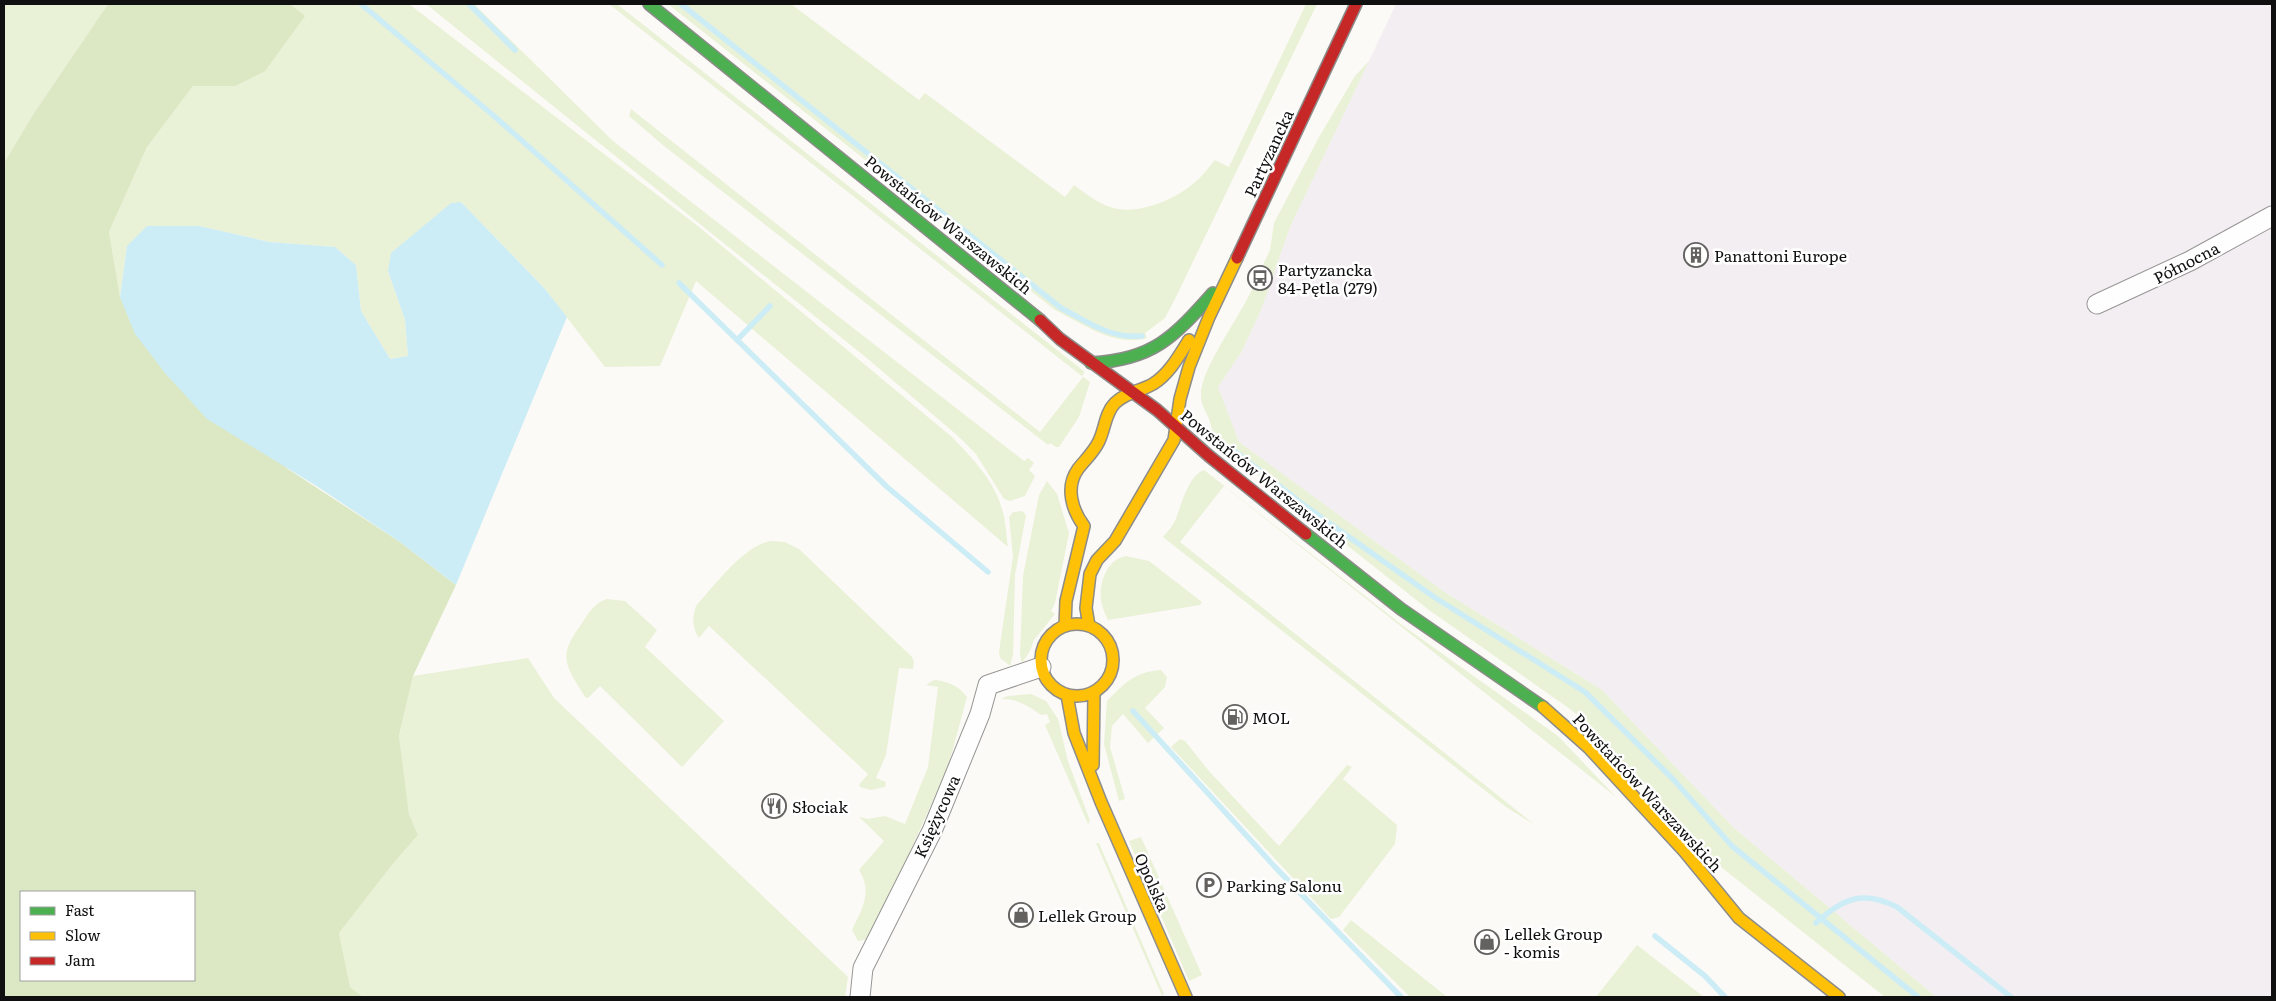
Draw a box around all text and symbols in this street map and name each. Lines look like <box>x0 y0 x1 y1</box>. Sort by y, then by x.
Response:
street label: Partyzancka <box>1237 105 1299 201</box>
street label: Powstańców Warszawskich <box>860 149 1038 300</box>
street label: Północna <box>2149 235 2223 289</box>
building icon: Panattoni Europe <box>1683 242 1709 268</box>
place label: Panattoni Europe <box>1714 243 1847 267</box>
place label: Partyzancka 84-Pętla (279) <box>1278 257 1378 299</box>
bus stop icon: Partyzancka 84-Pętla (279) <box>1247 265 1273 291</box>
street label: Powstańców Warszawskich <box>1176 403 1354 554</box>
fuel station icon: MOL <box>1222 704 1248 730</box>
place label: MOL <box>1252 705 1290 729</box>
street label: Powstańców Warszawskich <box>1568 707 1729 877</box>
street label: Księżycowa <box>907 770 965 861</box>
restaurant icon: Słociak <box>761 793 787 819</box>
place label: Słociak <box>792 794 848 818</box>
street label: Opolska <box>1129 849 1177 916</box>
parking icon: Parking Salonu <box>1196 872 1222 898</box>
place label: Parking Salonu <box>1226 873 1342 897</box>
legend <box>20 891 195 981</box>
text: Fast <box>65 898 94 921</box>
shop icon: Lellek Group <box>1008 902 1034 928</box>
place label: Lellek Group <box>1038 903 1137 927</box>
place label: Lellek Group - komis <box>1504 921 1603 963</box>
text: Slow <box>65 923 100 946</box>
shop icon: Lellek Group - komis <box>1474 929 1500 955</box>
text: Jam <box>65 948 96 971</box>

